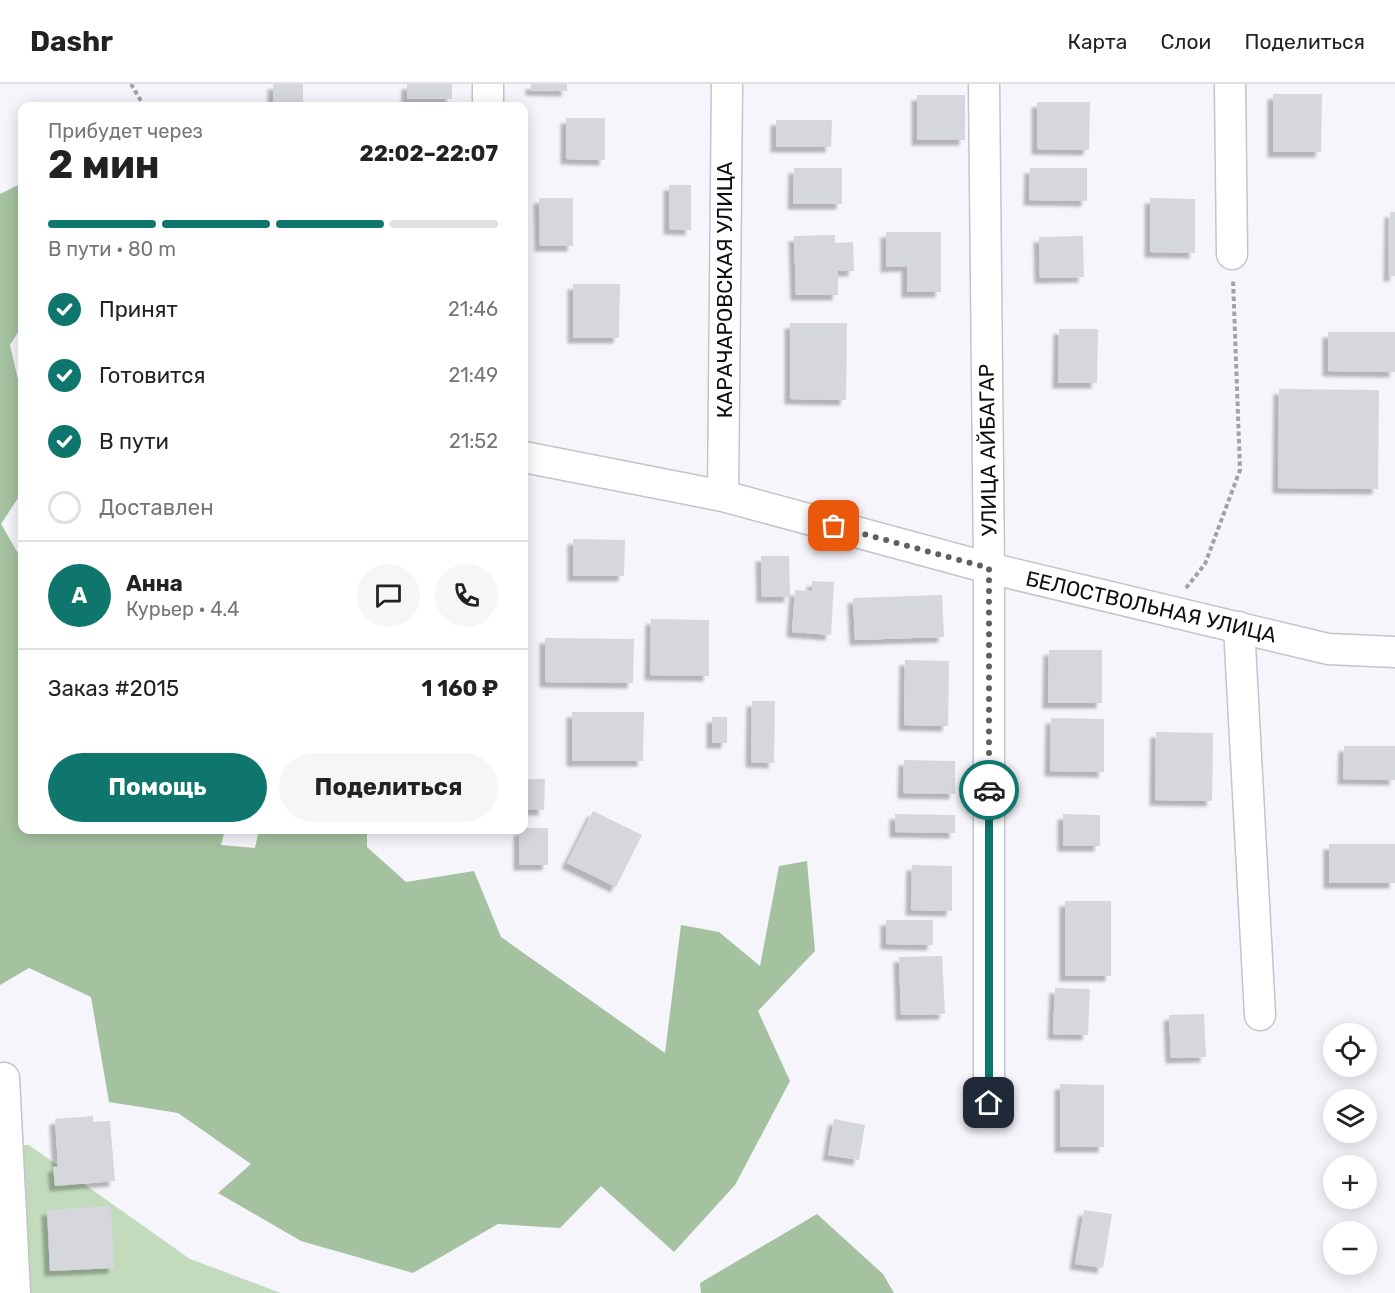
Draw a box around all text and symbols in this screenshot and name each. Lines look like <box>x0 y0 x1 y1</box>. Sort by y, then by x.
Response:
text: Dashr <box>30 25 113 58</box>
text: Карта <box>1067 29 1127 54</box>
text: Слои <box>1160 29 1211 54</box>
text: Поделиться <box>1244 29 1365 54</box>
text: Прибудет через <box>48 119 203 143</box>
text: 22:02–22:07 <box>359 140 498 167</box>
text: 2 мин <box>48 142 160 188</box>
street label: КАРАЧАРОВСКАЯ УЛИЦА <box>712 162 737 418</box>
text: В пути · 80 m <box>48 237 176 261</box>
icon: check <box>48 293 81 326</box>
text: Принят <box>99 296 178 323</box>
text: 21:46 <box>448 297 498 321</box>
icon: check <box>48 359 81 392</box>
text: Готовится <box>99 362 205 389</box>
text: 21:49 <box>448 363 498 387</box>
street label: УЛИЦА АЙБАГАР <box>973 364 1002 536</box>
icon: check <box>48 425 81 458</box>
text: В пути <box>99 428 169 455</box>
text: 21:52 <box>449 429 498 453</box>
text: Доставлен <box>99 494 214 521</box>
pin <box>808 500 859 551</box>
icon: bag <box>817 509 850 542</box>
button: chat <box>357 564 420 627</box>
button: phone <box>435 564 498 627</box>
street label: БЕЛОСТВОЛЬНАЯ УЛИЦА <box>1023 565 1279 648</box>
text: Анна <box>126 570 183 597</box>
text: А <box>72 582 87 609</box>
text: Курьер · 4.4 <box>126 597 239 621</box>
text: Заказ #2015 <box>48 675 179 702</box>
text: 1 160 ₽ <box>422 675 498 702</box>
button: Помощь <box>48 753 267 822</box>
button: Поделиться <box>279 753 498 822</box>
courier <box>959 760 1019 820</box>
icon: car <box>973 774 1006 807</box>
map controls <box>1323 1023 1377 1275</box>
button: locate <box>1323 1023 1377 1077</box>
pin <box>963 1077 1014 1128</box>
icon: home <box>972 1086 1005 1119</box>
button: layers <box>1323 1089 1377 1143</box>
button: + <box>1323 1155 1377 1209</box>
button: − <box>1323 1221 1377 1275</box>

